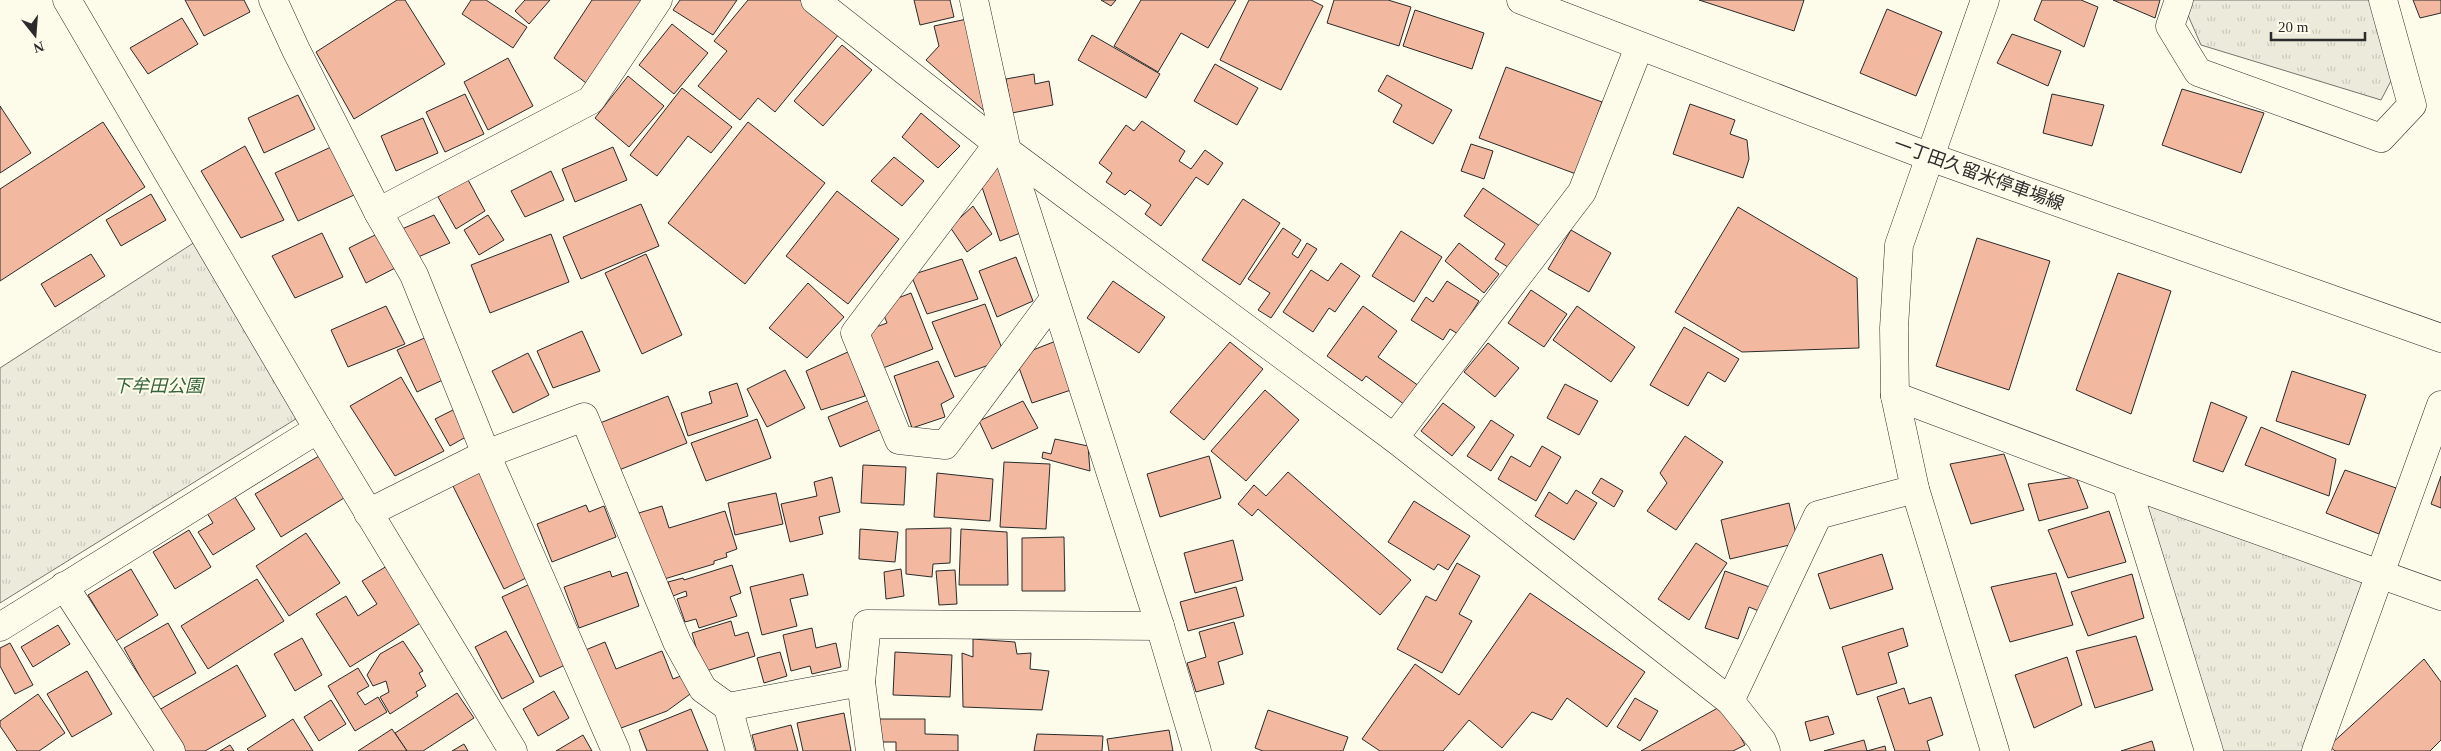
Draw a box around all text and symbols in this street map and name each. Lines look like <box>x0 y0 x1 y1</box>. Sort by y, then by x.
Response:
north arrow <box>10 10 60 60</box>
scale bar <box>2271 10 2365 42</box>
text: 20 m <box>2278 19 2309 35</box>
text: N <box>32 38 46 56</box>
street label: 一丁田久留米停車場線 <box>1891 134 2067 214</box>
park label: 下牟田公園 <box>113 376 206 396</box>

